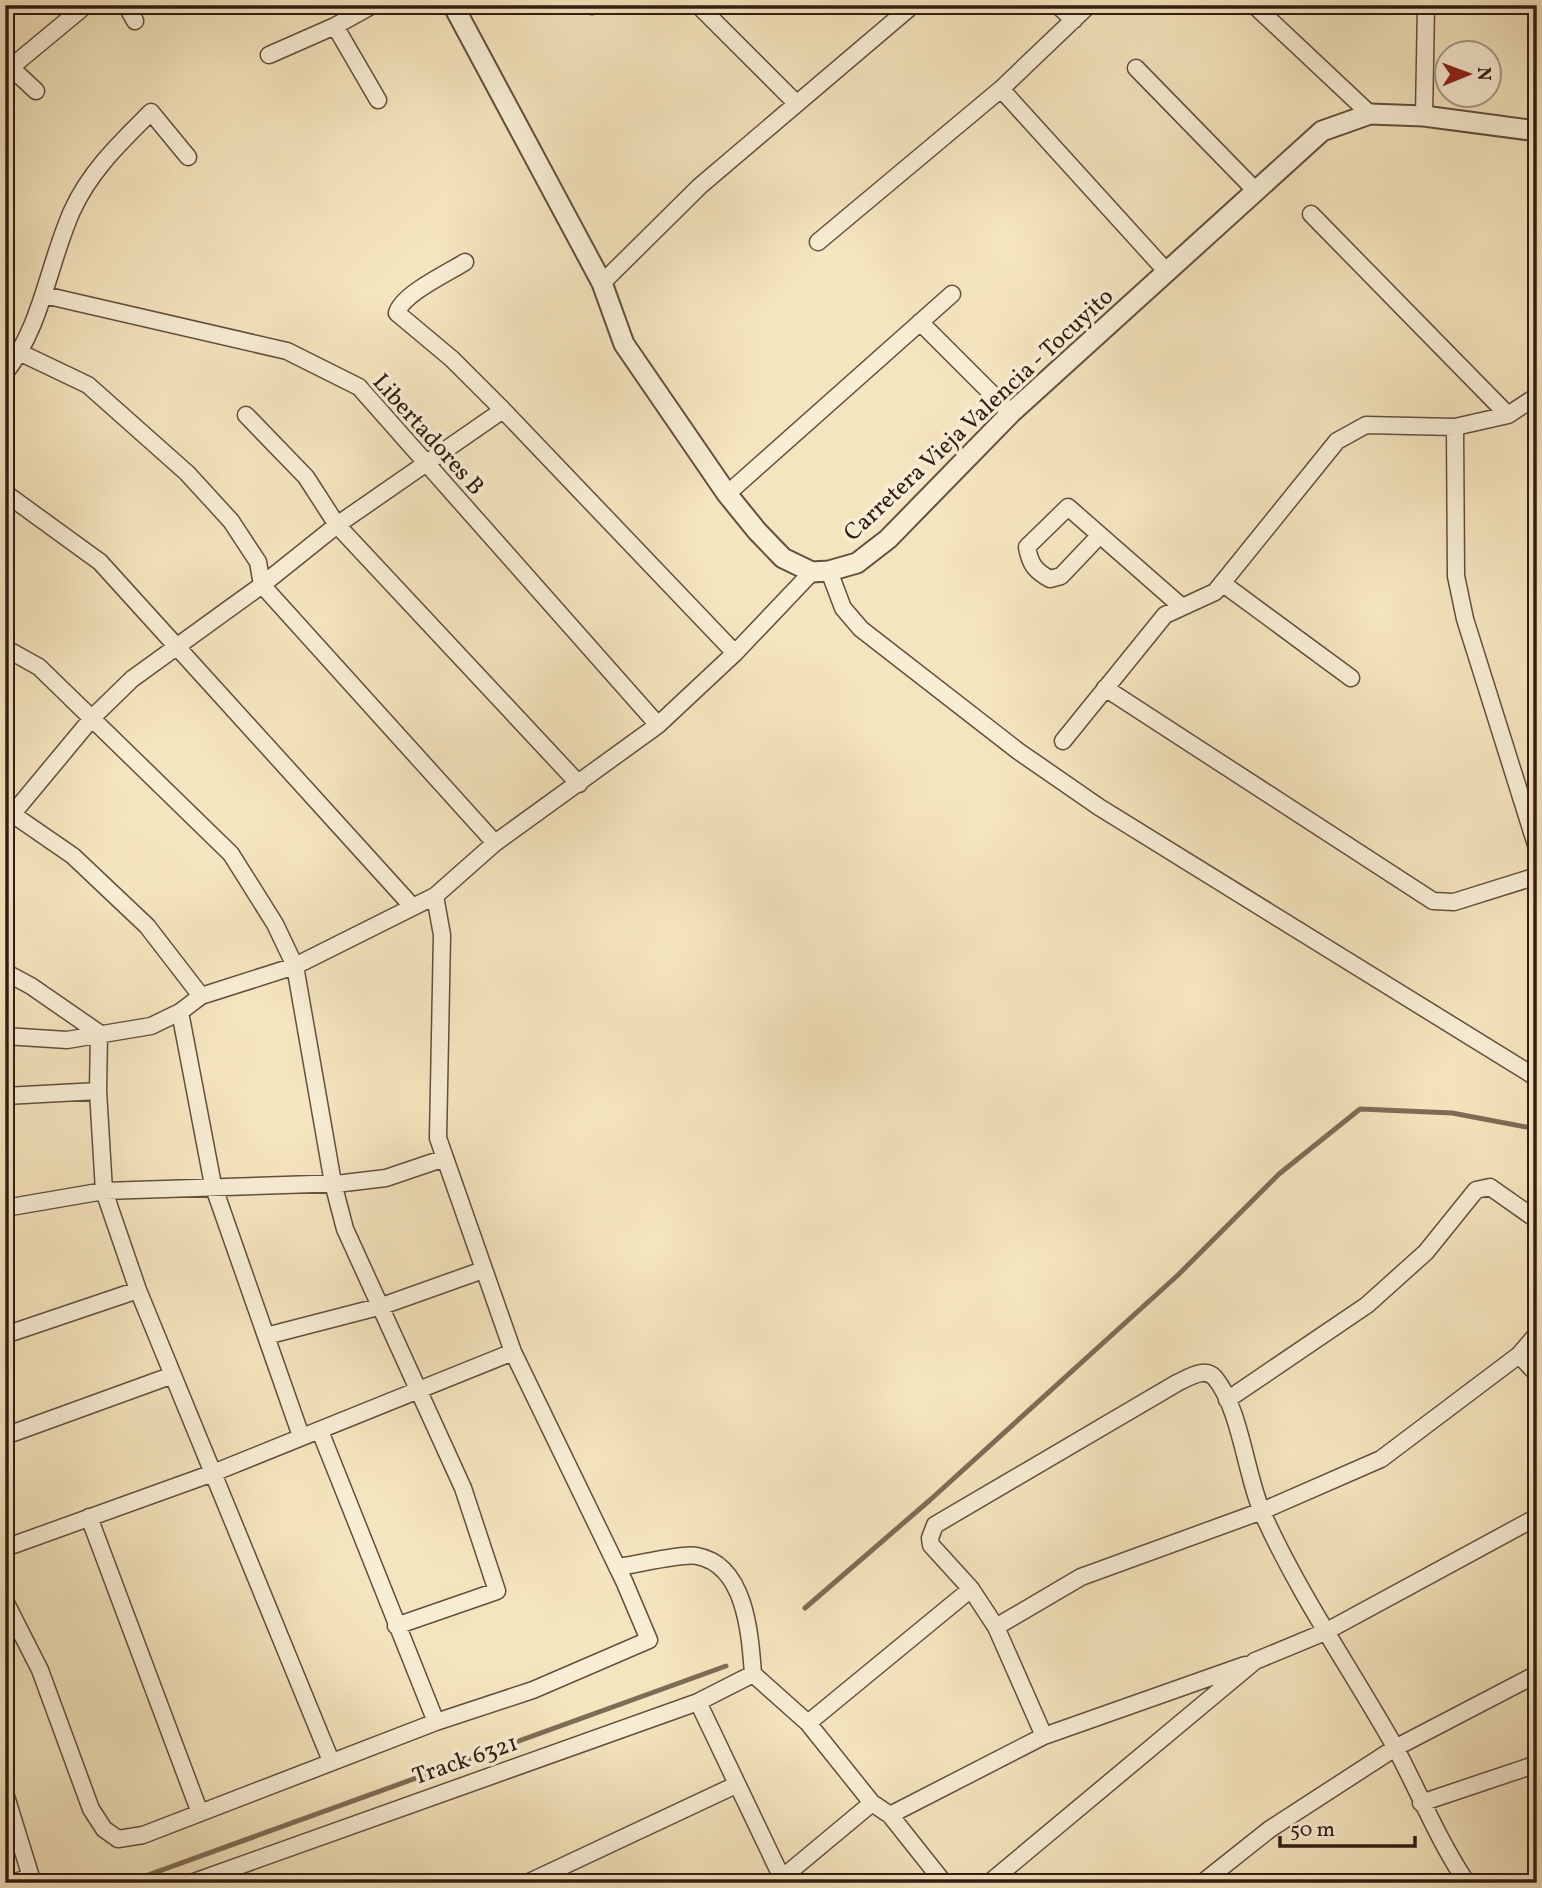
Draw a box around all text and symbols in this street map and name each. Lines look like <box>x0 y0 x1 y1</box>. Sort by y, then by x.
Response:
north arrow <box>1434 38 1504 108</box>
text: N <box>1470 67 1496 81</box>
street label: Carretera Vieja Valencia - Tocuyito <box>837 281 1122 550</box>
street label: Libertadores B <box>364 367 491 504</box>
street label: Track 6321 <box>408 1727 523 1795</box>
scale bar <box>1280 1804 1414 1848</box>
text: 50 m <box>1290 1816 1335 1845</box>

